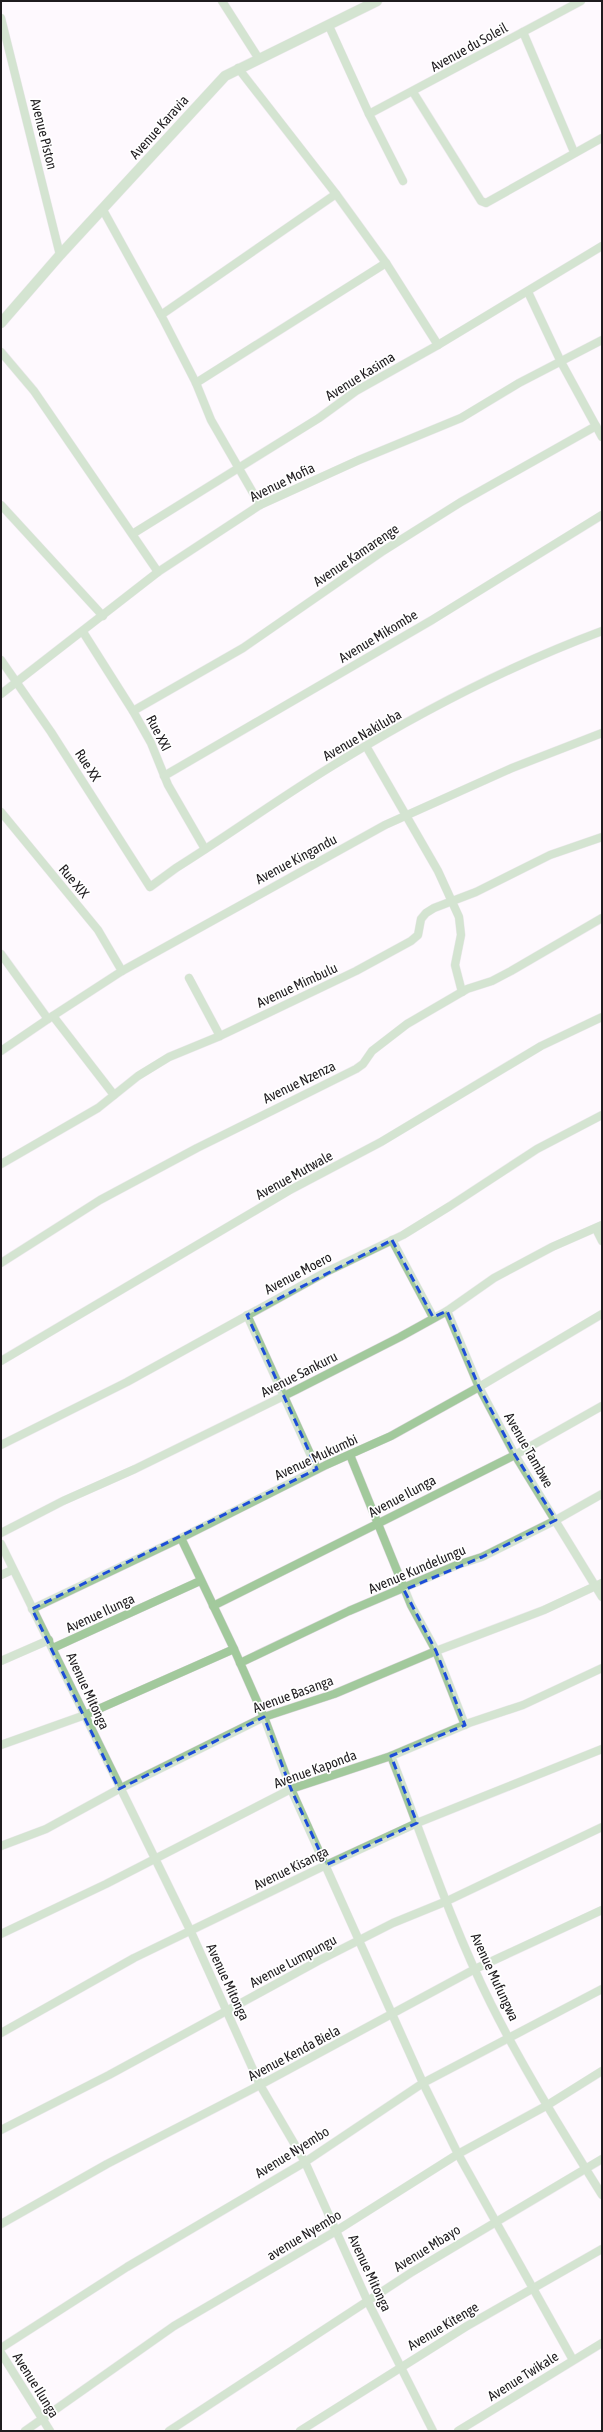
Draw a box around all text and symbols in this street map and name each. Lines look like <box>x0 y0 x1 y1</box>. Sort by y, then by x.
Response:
street label: Avenue du Soleil <box>428 19 510 75</box>
street label: Avenue Karavia <box>126 92 192 162</box>
street label: Avenue Piston <box>27 97 61 171</box>
street label: Avenue Kasima <box>322 348 398 404</box>
street label: Avenue Mofia <box>247 459 317 505</box>
street label: Avenue Kamarenge <box>310 520 402 590</box>
street label: Avenue Mikombe <box>336 606 420 666</box>
street label: Avenue Nakiluba <box>320 706 404 764</box>
street label: Rue XXI <box>143 712 175 754</box>
street label: Rue XX <box>72 746 105 784</box>
street label: Avenue Kingandu <box>253 831 339 887</box>
street label: Rue XIX <box>56 861 93 901</box>
street label: Avenue Mimbulu <box>254 959 340 1011</box>
street label: Avenue Nzenza <box>260 1058 338 1106</box>
street label: Avenue Mutwale <box>253 1147 335 1203</box>
street label: Avenue Moero <box>262 1249 334 1297</box>
street label: Avenue Sankuru <box>258 1348 340 1400</box>
street label: Avenue Tambwe <box>501 1410 557 1490</box>
street label: Avenue Mukumbi <box>272 1431 360 1483</box>
street label: Avenue Ilunga <box>366 1472 438 1520</box>
street label: Avenue Kundelungu <box>366 1541 468 1597</box>
street label: Avenue Ilunga <box>63 1590 137 1636</box>
street label: Avenue Mitonga <box>63 1650 113 1732</box>
street label: Avenue Basanga <box>251 1672 335 1716</box>
street label: Avenue Kaponda <box>271 1747 359 1791</box>
street label: Avenue Kisanga <box>251 1843 331 1893</box>
street label: Avenue Lumpungu <box>247 1931 339 1991</box>
street label: Avenue Mufungwa <box>468 1931 522 2023</box>
street label: Avenue Mitonga <box>203 1941 253 2023</box>
street label: Avenue Kenda Biela <box>245 2022 343 2084</box>
street label: Avenue Nyembo <box>252 2123 332 2181</box>
street label: avenue Nyembo <box>264 2207 344 2263</box>
street label: Avenue Mbayo <box>391 2221 463 2275</box>
street label: Avenue Mitonga <box>345 2232 395 2314</box>
street label: Avenue Kitenge <box>405 2299 481 2353</box>
street label: Avenue Twikale <box>485 2348 561 2404</box>
street label: Avenue Ilunga <box>10 2349 62 2421</box>

